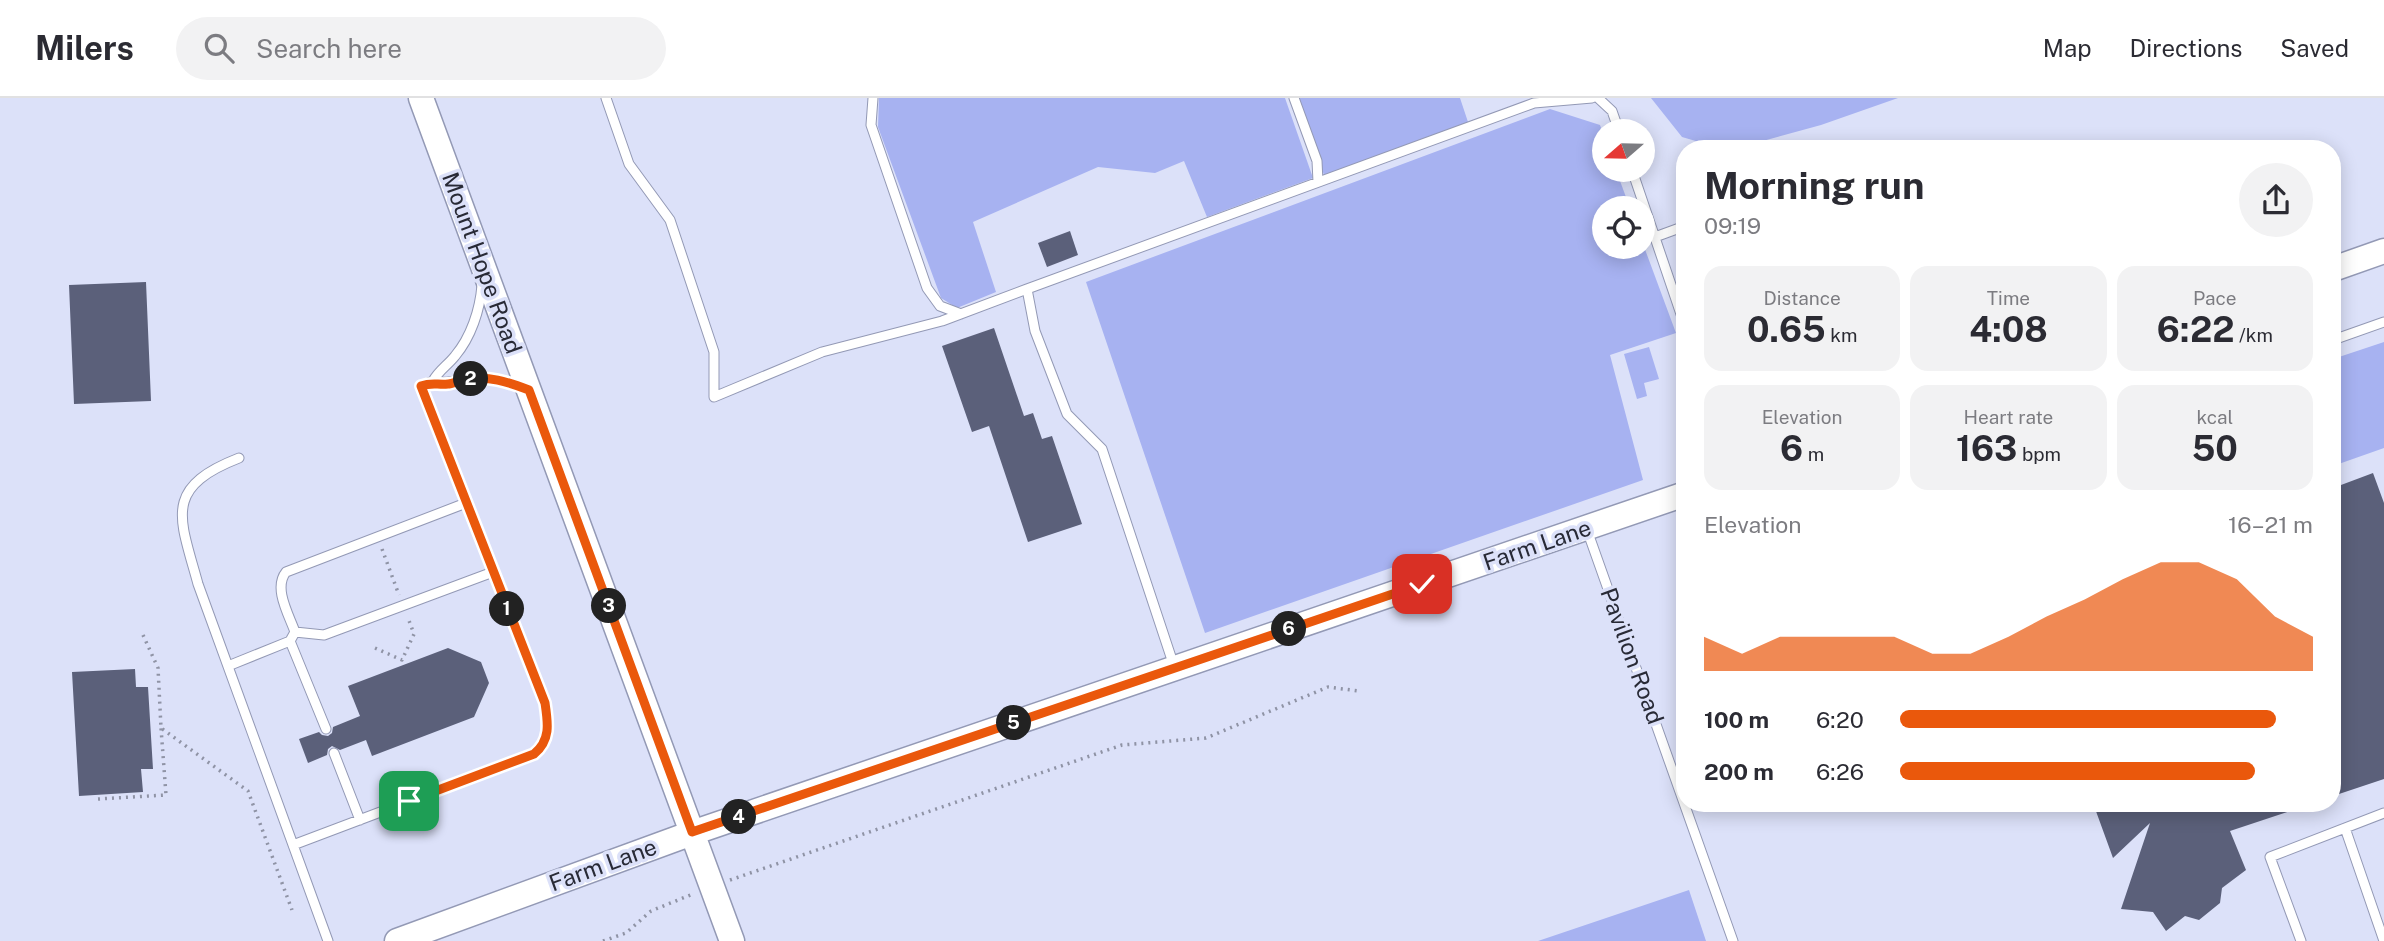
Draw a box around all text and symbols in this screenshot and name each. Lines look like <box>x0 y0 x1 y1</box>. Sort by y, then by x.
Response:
search box <box>176 17 666 80</box>
text: Milers <box>35 29 134 67</box>
icon: search <box>200 29 238 67</box>
text: Search here <box>256 33 402 64</box>
text: Map <box>2043 34 2092 62</box>
text: Directions <box>2130 34 2242 62</box>
text: Saved <box>2280 34 2349 62</box>
north arrow <box>1592 119 1656 182</box>
map controls <box>1592 119 1655 259</box>
text: Morning run <box>1704 163 1925 208</box>
button: share <box>2239 163 2313 237</box>
street label: Mount Hope Road <box>437 168 528 357</box>
button: locate <box>1592 196 1655 259</box>
text: 09:19 <box>1704 212 1761 239</box>
text: Distance <box>1764 287 1841 309</box>
text: Time <box>1987 287 2030 309</box>
text: Pace <box>2193 287 2237 309</box>
text: 0.65 <box>1747 309 1826 350</box>
text: 4:08 <box>1969 309 2048 350</box>
text: 6:22 <box>2157 309 2234 350</box>
text: km <box>1826 324 1857 346</box>
text: /km <box>2234 324 2273 346</box>
pin: 2 <box>454 362 489 396</box>
text: 2 <box>464 367 477 389</box>
text: Elevation <box>1762 406 1842 428</box>
text: Heart rate <box>1964 406 2053 428</box>
text: kcal <box>2196 406 2233 428</box>
text: 6 <box>1780 428 1803 469</box>
text: 163 <box>1956 428 2017 469</box>
text: 50 <box>2192 428 2238 469</box>
text: m <box>1803 443 1824 465</box>
text: bpm <box>2017 443 2061 465</box>
text: Elevation <box>1704 511 1802 538</box>
text: 16–21 m <box>2228 511 2313 538</box>
street label: Farm Lane <box>1479 513 1594 576</box>
pin <box>1392 554 1452 614</box>
icon: check <box>1403 565 1441 603</box>
street label: Pavilion Road <box>1595 584 1670 728</box>
pin: 3 <box>592 588 626 624</box>
pin: 1 <box>490 592 524 626</box>
text: 3 <box>602 594 615 616</box>
text: 1 <box>502 597 511 619</box>
pin: 6 <box>1272 612 1306 646</box>
text: 6 <box>1282 617 1295 639</box>
pin: 5 <box>996 706 1032 740</box>
text: 100 m <box>1704 706 1769 733</box>
text: 6:20 <box>1816 706 1864 733</box>
text: 5 <box>1007 711 1020 733</box>
text: 200 m <box>1704 758 1774 785</box>
text: 6:26 <box>1816 758 1864 785</box>
pin <box>379 771 439 831</box>
icon: arrive <box>390 782 428 820</box>
pin: 4 <box>722 800 756 834</box>
text: 4 <box>732 805 745 827</box>
street label: Farm Lane <box>545 833 660 896</box>

